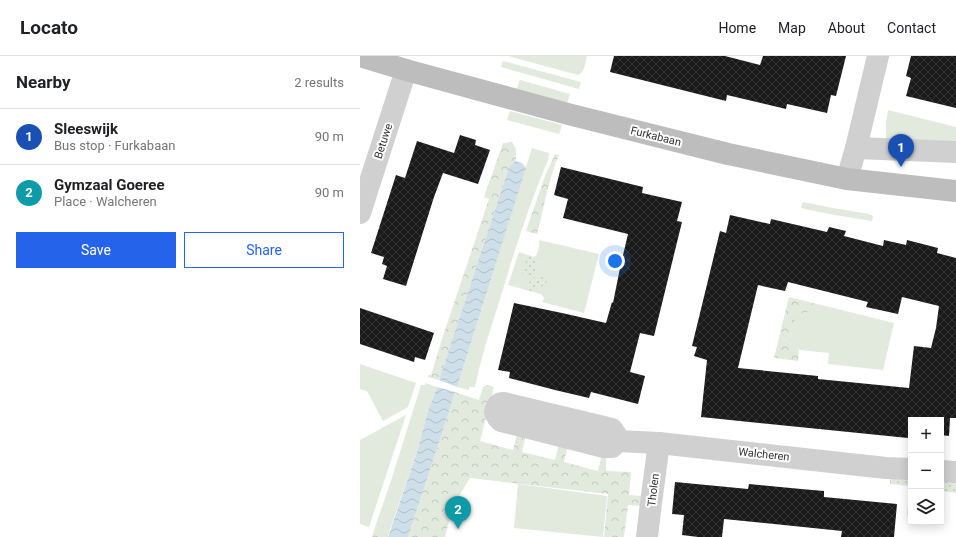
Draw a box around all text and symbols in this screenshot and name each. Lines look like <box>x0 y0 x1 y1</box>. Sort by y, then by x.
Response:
text: Locato <box>20 16 78 39</box>
text: Home <box>718 20 756 36</box>
text: Map <box>778 20 806 36</box>
text: About <box>828 20 865 36</box>
text: Contact <box>887 20 936 36</box>
text: Nearby <box>16 72 71 92</box>
text: 2 results <box>294 75 344 90</box>
text: Sleeswijk <box>54 120 118 138</box>
street label: Betuwe <box>372 122 395 160</box>
street label: Furkabaan <box>629 124 682 149</box>
text: 1 <box>25 129 33 144</box>
text: 90 m <box>315 129 344 144</box>
pin: 1 <box>888 134 914 167</box>
text: Bus stop · Furkabaan <box>54 138 176 153</box>
text: Gymzaal Goeree <box>54 176 165 194</box>
text: 2 <box>25 185 33 200</box>
text: 90 m <box>315 185 344 200</box>
text: Place · Walcheren <box>54 194 157 209</box>
button: Save <box>16 232 176 268</box>
button: Share <box>184 232 344 268</box>
your location <box>605 251 625 271</box>
map controls <box>908 417 944 525</box>
button: + <box>908 417 944 453</box>
street label: Walcheren <box>738 445 790 464</box>
button: − <box>908 453 944 489</box>
street label: Tholen <box>645 473 662 507</box>
button: layers <box>908 489 944 525</box>
pin: 2 <box>445 496 471 529</box>

